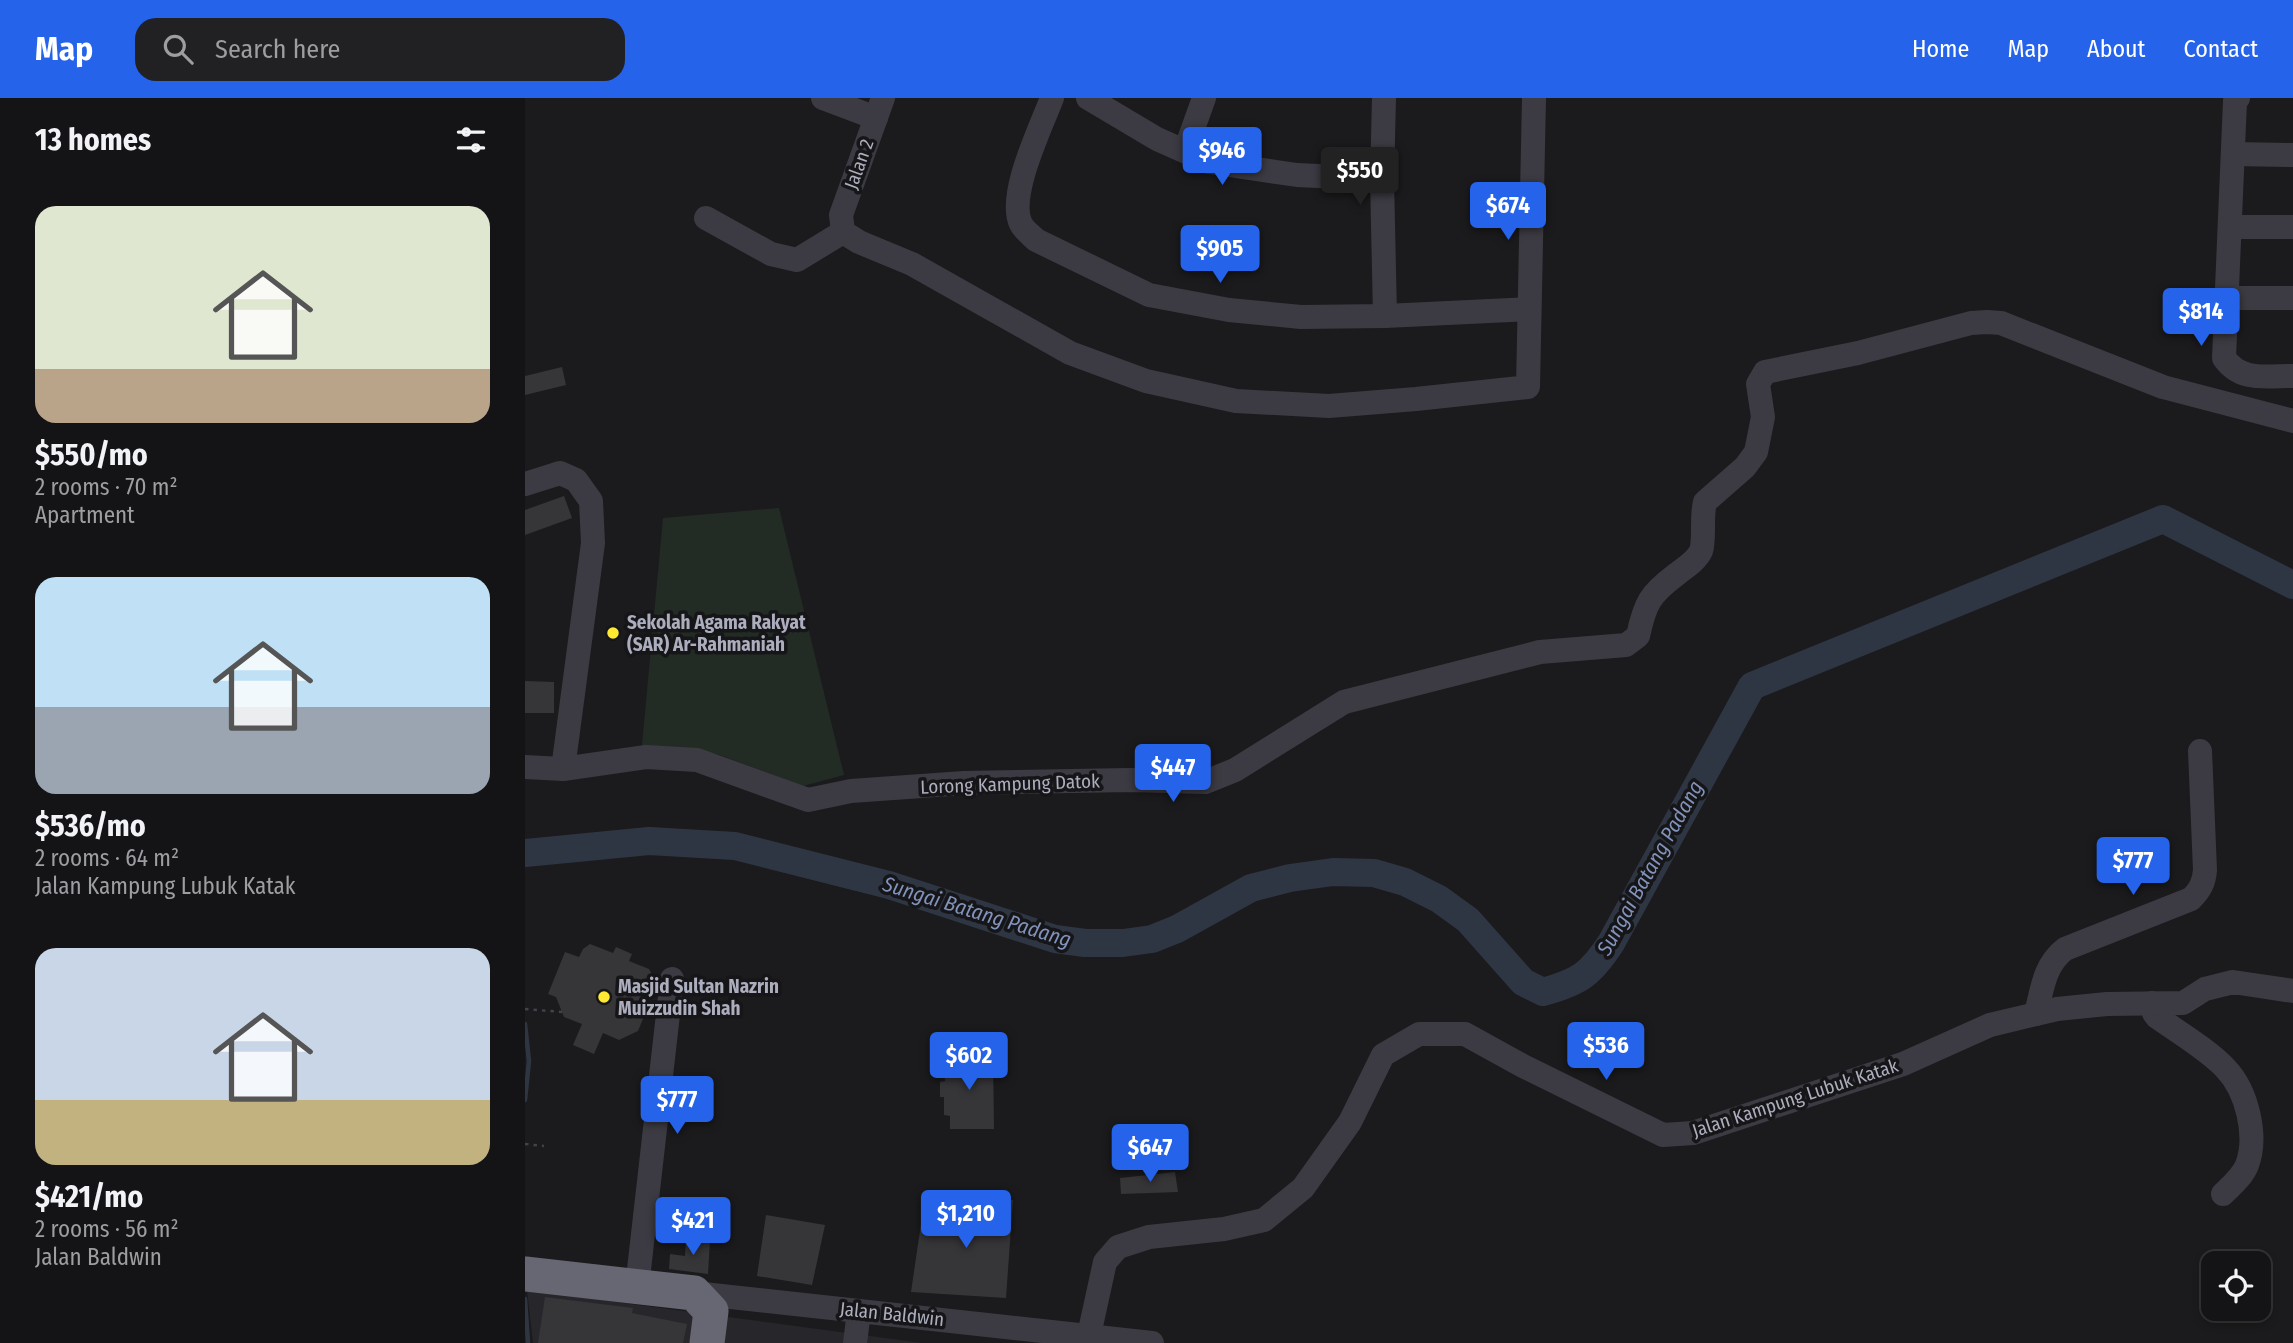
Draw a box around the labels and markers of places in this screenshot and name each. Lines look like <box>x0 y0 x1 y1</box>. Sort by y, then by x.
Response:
pin: $946 <box>1181 127 1263 187</box>
pin: $550 <box>1319 148 1401 207</box>
pin: $674 <box>1467 183 1549 242</box>
pin: $905 <box>1179 226 1261 285</box>
pin: $814 <box>2160 288 2242 348</box>
place label: Sekolah Agama Rakyat (SAR) Ar-Rahmaniah <box>627 611 806 656</box>
marker: Sekolah Agama Rakyat (SAR) Ar-Rahmaniah <box>605 625 621 641</box>
pin: $447 <box>1132 744 1214 804</box>
pin: $777 <box>2092 838 2174 897</box>
place label: Masjid Sultan Nazrin Muizzudin Shah <box>618 975 779 1020</box>
marker: Masjid Sultan Nazrin Muizzudin Shah <box>596 989 612 1005</box>
pin: $536 <box>1565 1023 1647 1082</box>
pin: $602 <box>928 1032 1010 1092</box>
pin: $777 <box>636 1076 718 1136</box>
pin: $647 <box>1109 1124 1191 1184</box>
pin: $1,210 <box>909 1190 1023 1250</box>
pin: $421 <box>652 1198 734 1257</box>

